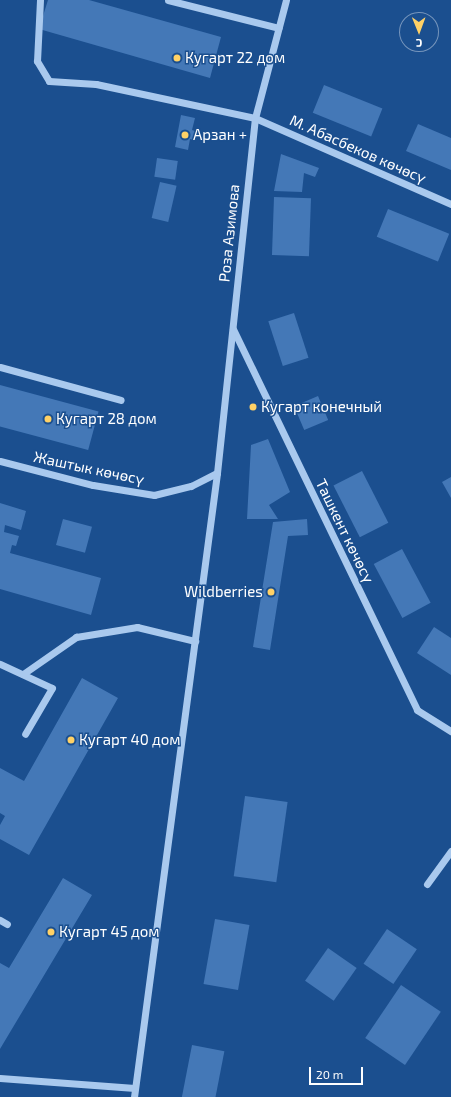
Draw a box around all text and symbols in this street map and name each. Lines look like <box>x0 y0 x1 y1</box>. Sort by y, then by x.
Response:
north arrow <box>399 12 439 52</box>
text: С <box>416 37 423 50</box>
place label: Кугарт 22 дом <box>185 49 285 67</box>
marker: Кугарт 22 дом <box>172 53 182 63</box>
street label: М. Абасбеков көчөсү <box>287 111 429 187</box>
place label: Арзан + <box>193 126 247 144</box>
marker: Арзан + <box>180 130 190 140</box>
street label: Роза Азимова <box>215 183 243 283</box>
place label: Кугарт конечный <box>261 398 382 416</box>
marker: Кугарт конечный <box>248 402 258 412</box>
place label: Кугарт 28 дом <box>56 410 157 428</box>
marker: Кугарт 28 дом <box>43 414 53 424</box>
street label: Жаштык көчөсү <box>32 447 146 489</box>
street label: Ташкент көчөсү <box>312 476 378 586</box>
place label: Wildberries <box>184 583 263 601</box>
marker: Wildberries <box>266 587 276 597</box>
place label: Кугарт 40 дом <box>79 731 181 749</box>
marker: Кугарт 40 дом <box>66 735 76 745</box>
place label: Кугарт 45 дом <box>59 923 160 941</box>
marker: Кугарт 45 дом <box>46 927 56 937</box>
scale bar <box>311 1059 365 1085</box>
text: 20 m <box>316 1067 343 1081</box>

